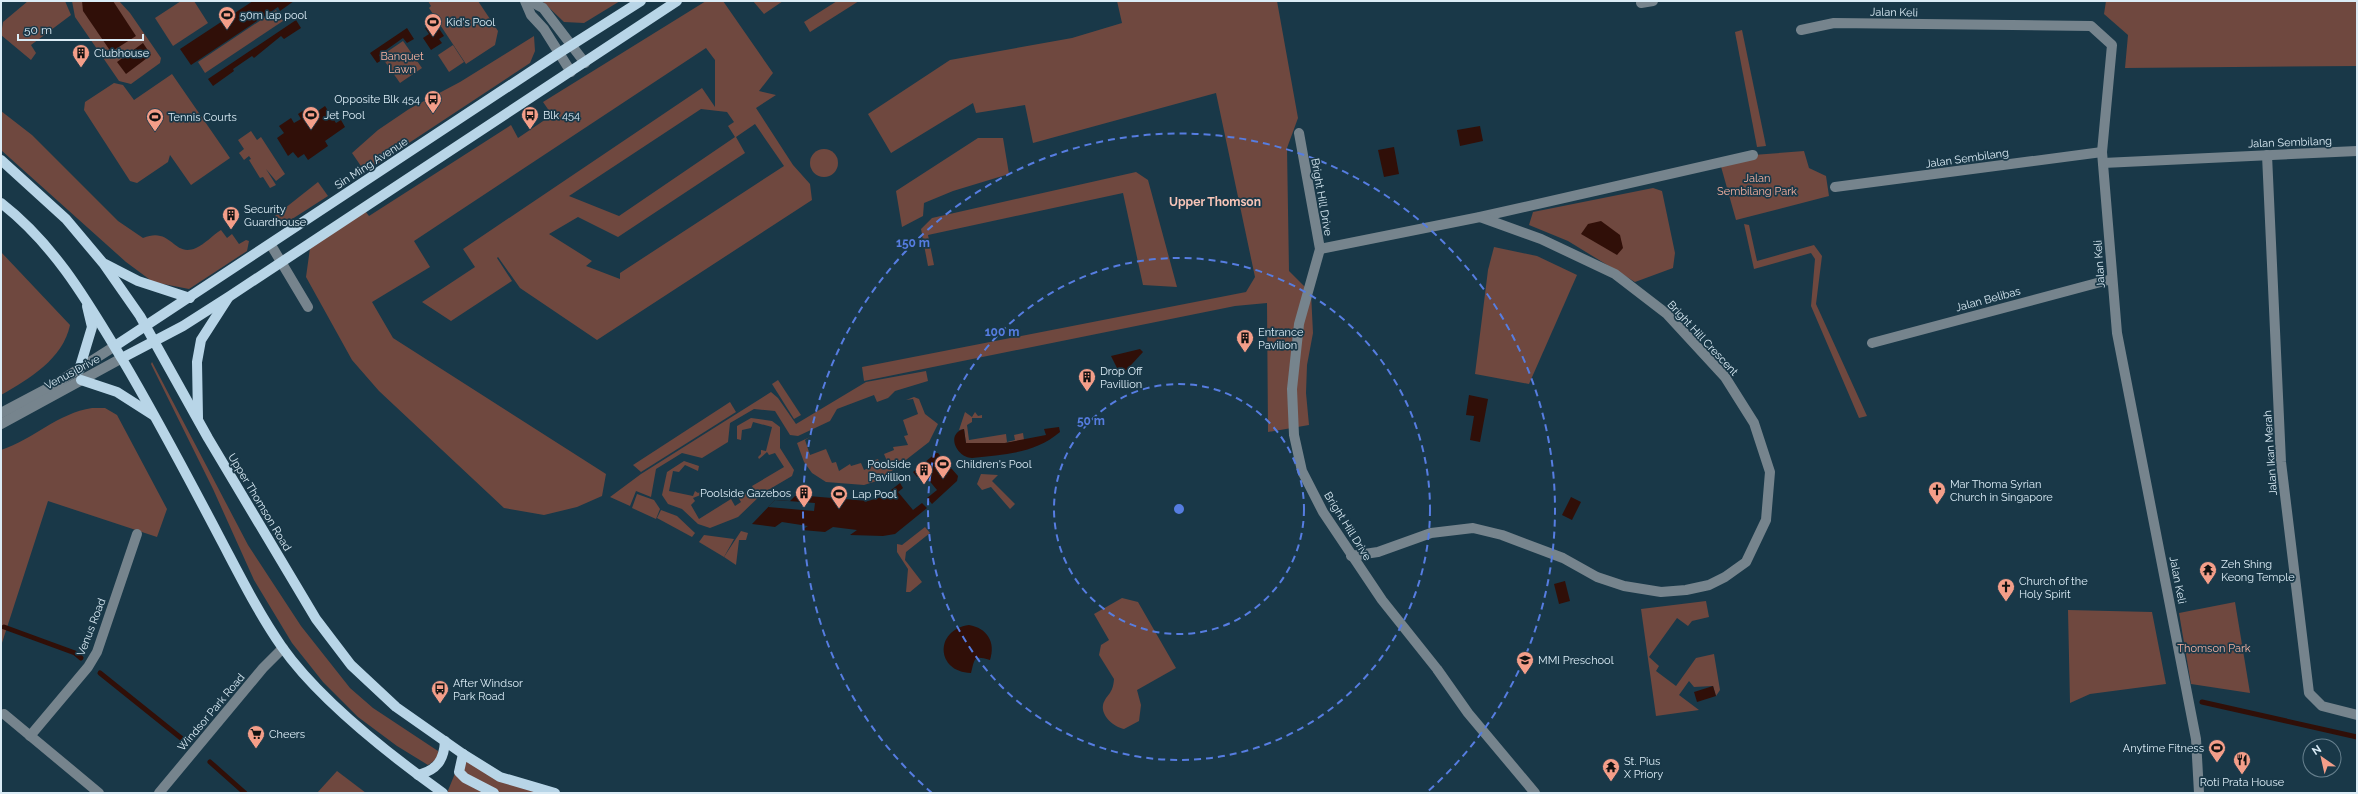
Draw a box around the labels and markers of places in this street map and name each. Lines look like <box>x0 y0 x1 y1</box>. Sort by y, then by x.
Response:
sports icon: 50m lap pool <box>217 5 237 30</box>
place label: 50m lap pool <box>240 9 307 22</box>
sports icon: Kid's Pool <box>423 12 443 37</box>
place label: Kid's Pool <box>446 16 495 29</box>
building icon: Clubhouse <box>71 43 91 68</box>
place label: Clubhouse <box>94 47 150 60</box>
bus stop icon: Opposite Blk 454 <box>423 89 443 114</box>
place label: Opposite Blk 454 <box>334 93 420 106</box>
sports icon: Jet Pool <box>301 105 321 130</box>
bus stop icon: Blk 454 <box>520 105 540 130</box>
sports icon: Tennis Courts <box>145 107 165 132</box>
place label: Jet Pool <box>324 109 365 122</box>
place label: Blk 454 <box>543 109 580 122</box>
place label: Tennis Courts <box>168 111 237 124</box>
place label: Security Guardhouse <box>244 203 307 229</box>
building icon: Security Guardhouse <box>221 205 241 230</box>
place label: Entrance Pavilion <box>1258 326 1304 352</box>
building icon: Entrance Pavilion <box>1235 328 1255 353</box>
place label: Drop Off Pavillion <box>1100 365 1143 391</box>
building icon: Drop Off Pavillion <box>1077 367 1097 392</box>
sports icon: Children's Pool <box>933 454 953 479</box>
place label: Poolside Pavillion <box>867 458 912 484</box>
place label: Children's Pool <box>956 458 1032 471</box>
building icon: Poolside Pavillion <box>914 460 934 485</box>
place label: Mar Thoma Syrian Church in Singapore <box>1950 478 2053 504</box>
church icon: Mar Thoma Syrian Church in Singapore <box>1927 480 1947 505</box>
building icon: Poolside Gazebos <box>794 483 814 508</box>
sports icon: Lap Pool <box>829 484 849 509</box>
place label: Poolside Gazebos <box>700 487 791 500</box>
place label: Lap Pool <box>852 488 897 501</box>
centre of rings <box>1172 502 1186 516</box>
place label: Zeh Shing Keong Temple <box>2221 558 2295 584</box>
temple icon: Zeh Shing Keong Temple <box>2198 560 2218 585</box>
place label: Church of the Holy Spirit <box>2019 575 2088 601</box>
church icon: Church of the Holy Spirit <box>1996 577 2016 602</box>
school or university icon: MMI Preschool <box>1515 650 1535 675</box>
place label: MMI Preschool <box>1538 654 1614 667</box>
place label: After Windsor Park Road <box>453 677 523 703</box>
bus stop icon: After Windsor Park Road <box>430 679 450 704</box>
supermarket icon: Cheers <box>246 724 266 749</box>
place label: Cheers <box>269 728 305 741</box>
sports icon: Anytime Fitness <box>2207 738 2227 763</box>
place label: Anytime Fitness <box>2123 742 2204 755</box>
restaurant icon: Roti Prata House <box>2232 750 2252 775</box>
place label: St. Pius X Priory <box>1624 755 1663 781</box>
temple icon: St. Pius X Priory <box>1601 757 1621 782</box>
place label: Roti Prata House <box>2200 776 2285 789</box>

